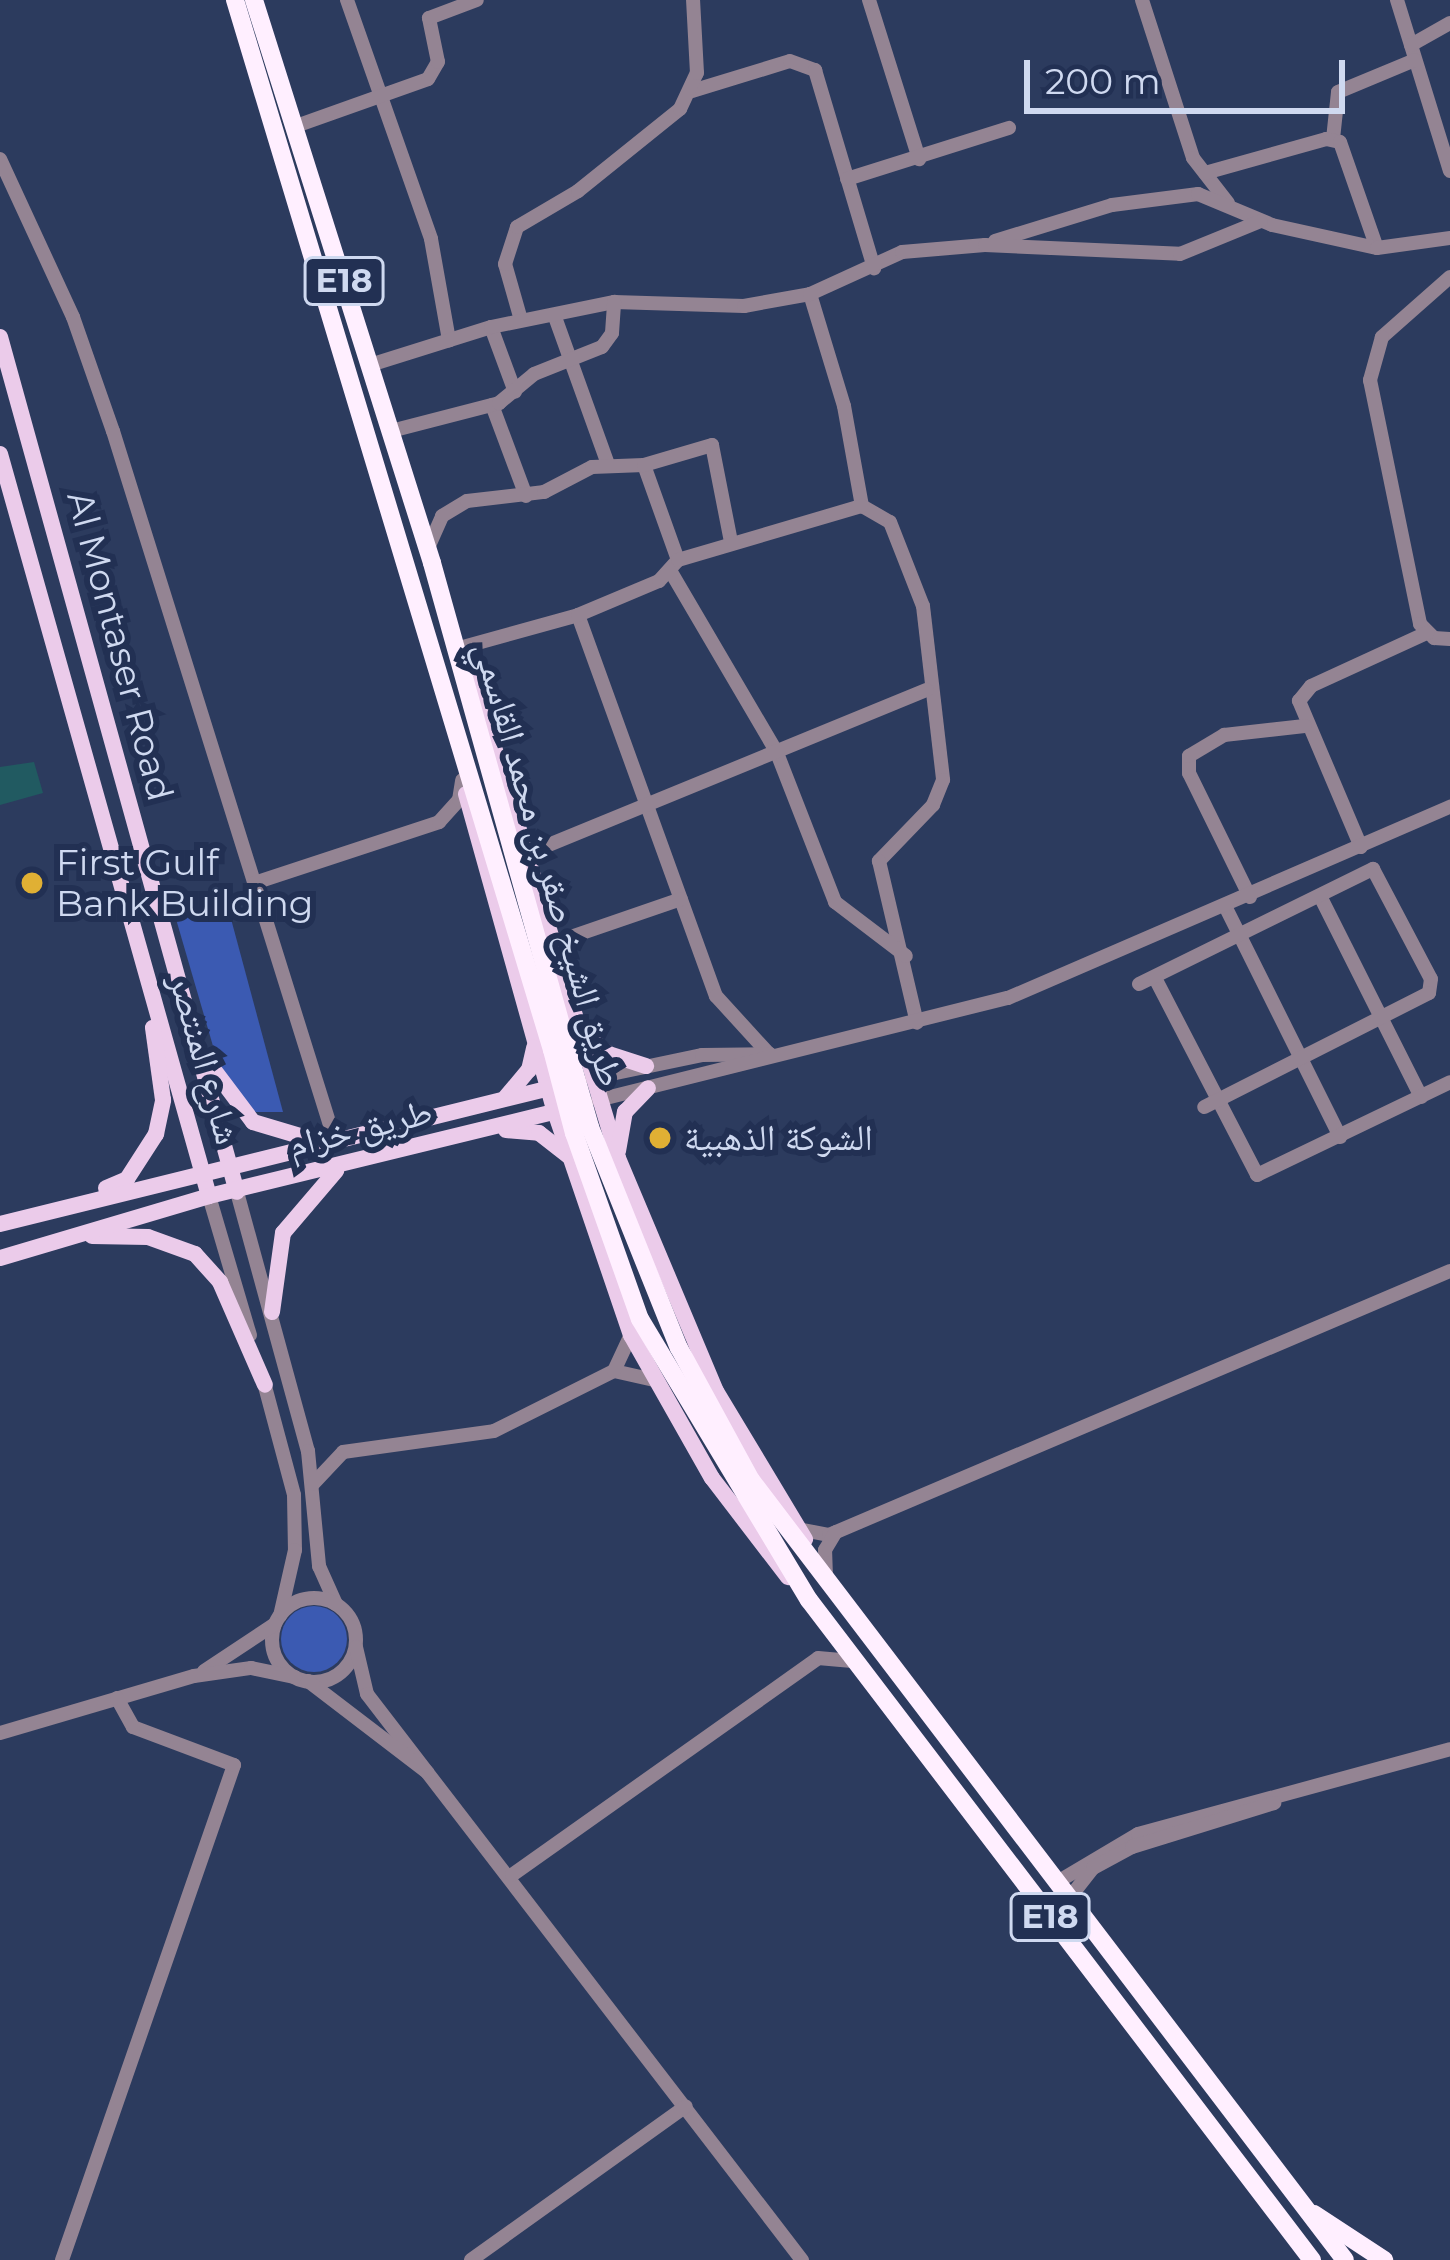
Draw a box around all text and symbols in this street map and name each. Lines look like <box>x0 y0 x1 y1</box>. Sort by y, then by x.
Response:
scale bar <box>1030 36 1351 110</box>
text: 200 m <box>1045 59 1161 103</box>
road number: E18 <box>302 254 386 308</box>
street label: Al Montaser Road <box>58 487 182 805</box>
street label: طريق الشيخ صقر بن محمد القاسمي <box>465 637 633 1091</box>
place label: First Gulf Bank Building <box>56 840 313 925</box>
marker: First Gulf Bank Building <box>19 870 45 896</box>
street label: شارع المنتصر <box>160 969 250 1149</box>
street label: طريق خزام <box>284 1089 436 1167</box>
place label: الشوكة الذهبية <box>684 1116 873 1160</box>
marker: الشوكة الذهبية <box>647 1125 673 1151</box>
road number: E18 <box>1008 1890 1092 1944</box>

